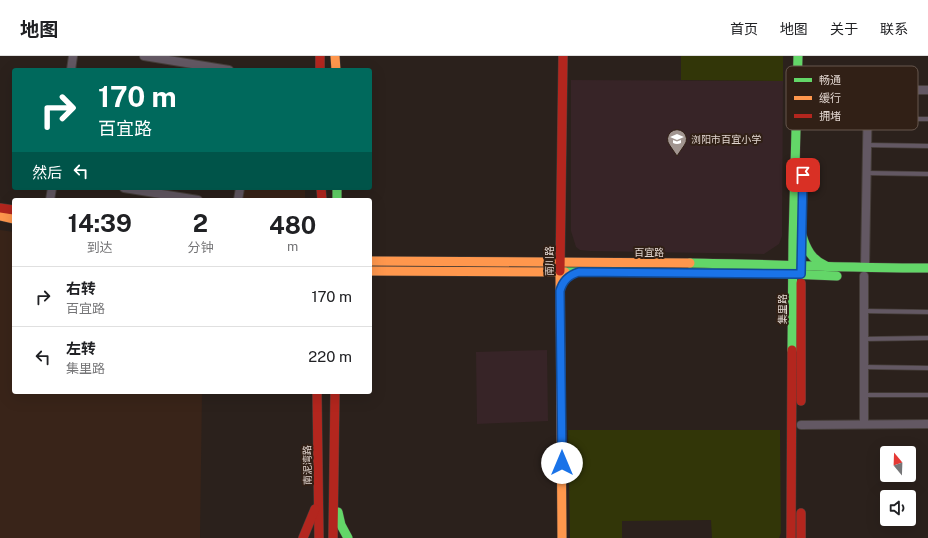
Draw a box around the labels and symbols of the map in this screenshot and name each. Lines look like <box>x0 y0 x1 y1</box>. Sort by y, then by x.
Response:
legend <box>786 66 918 130</box>
text: 畅通 <box>819 74 841 86</box>
text: 缓行 <box>819 92 841 104</box>
text: 拥堵 <box>819 110 841 122</box>
school or university icon: 浏阳市百宜小学 <box>666 128 688 156</box>
place label: 浏阳市百宜小学 <box>691 133 761 145</box>
pin <box>786 158 820 192</box>
street label: 南川路 <box>543 246 555 276</box>
street label: 百宜路 <box>634 246 664 258</box>
street label: 集里路 <box>776 294 788 324</box>
position arrow <box>541 442 583 484</box>
street label: 南泥湾路 <box>301 445 313 485</box>
north arrow <box>880 446 916 482</box>

